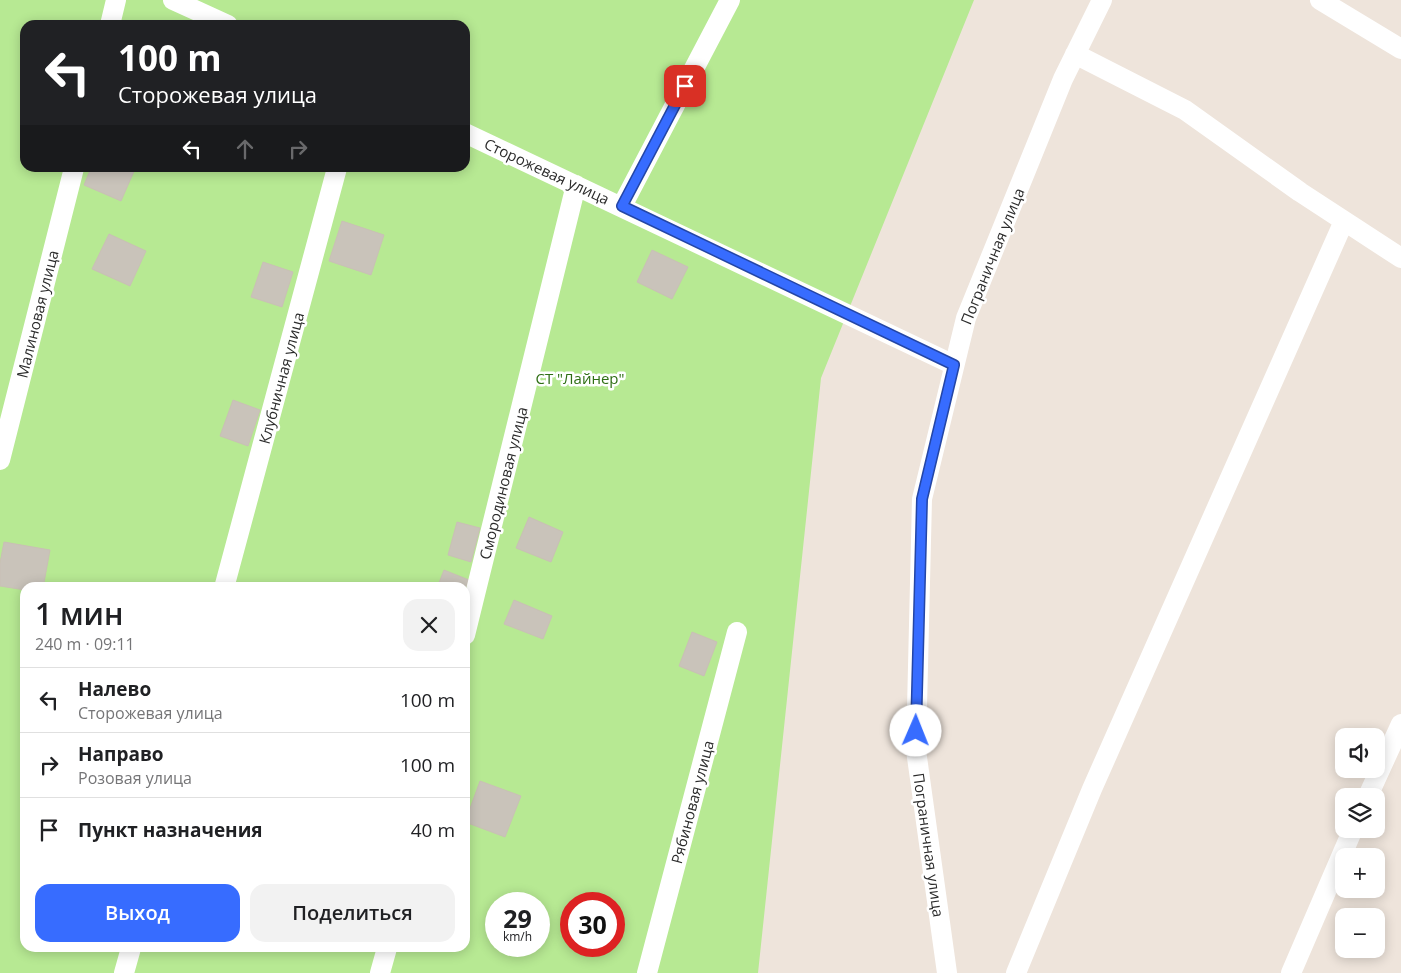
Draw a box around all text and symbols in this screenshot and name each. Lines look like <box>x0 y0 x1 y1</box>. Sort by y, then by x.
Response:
text: 100 m <box>118 34 222 81</box>
icon: left <box>35 40 100 105</box>
pin <box>664 65 706 107</box>
icon: arrive <box>671 72 699 100</box>
text: Сторожевая улица <box>118 79 317 109</box>
street label: Сторожевая улица <box>481 133 613 209</box>
icon: left <box>178 135 206 163</box>
icon: ahead <box>231 135 259 163</box>
icon: right <box>284 135 312 163</box>
street label: Пограничная улица <box>955 185 1029 327</box>
street label: Малиновая улица <box>11 248 63 380</box>
street label: Клубничная улица <box>254 310 308 446</box>
park label: СТ "Лайнер" <box>535 368 625 388</box>
street label: Смородиновая улица <box>474 404 532 562</box>
text: 1 мин <box>35 593 123 634</box>
button: close <box>403 599 455 651</box>
text: 240 m · 09:11 <box>35 633 135 655</box>
text: Налево <box>78 676 151 702</box>
icon: left <box>35 686 63 714</box>
text: 100 m <box>400 687 455 713</box>
text: Сторожевая улица <box>78 702 223 724</box>
position arrow <box>889 704 941 756</box>
map controls <box>1335 728 1385 958</box>
button: sound <box>1335 728 1385 778</box>
street label: Рябиновая улица <box>666 738 718 866</box>
text: Направо <box>78 741 164 767</box>
icon: right <box>35 751 63 779</box>
text: 100 m <box>400 752 455 778</box>
text: Розовая улица <box>78 767 192 789</box>
street label: Пограничная улица <box>909 772 949 918</box>
button: layers <box>1335 788 1385 838</box>
icon: arrive <box>35 816 63 844</box>
text: Пункт назначения <box>78 817 263 843</box>
text: 40 m <box>411 817 455 843</box>
button: + <box>1335 848 1385 898</box>
button: Выход <box>35 884 240 942</box>
button: Поделиться <box>250 884 455 942</box>
speed limit sign: 30 <box>560 892 625 957</box>
text: 29 <box>503 901 532 935</box>
button: − <box>1335 908 1385 958</box>
text: km/h <box>503 928 532 945</box>

